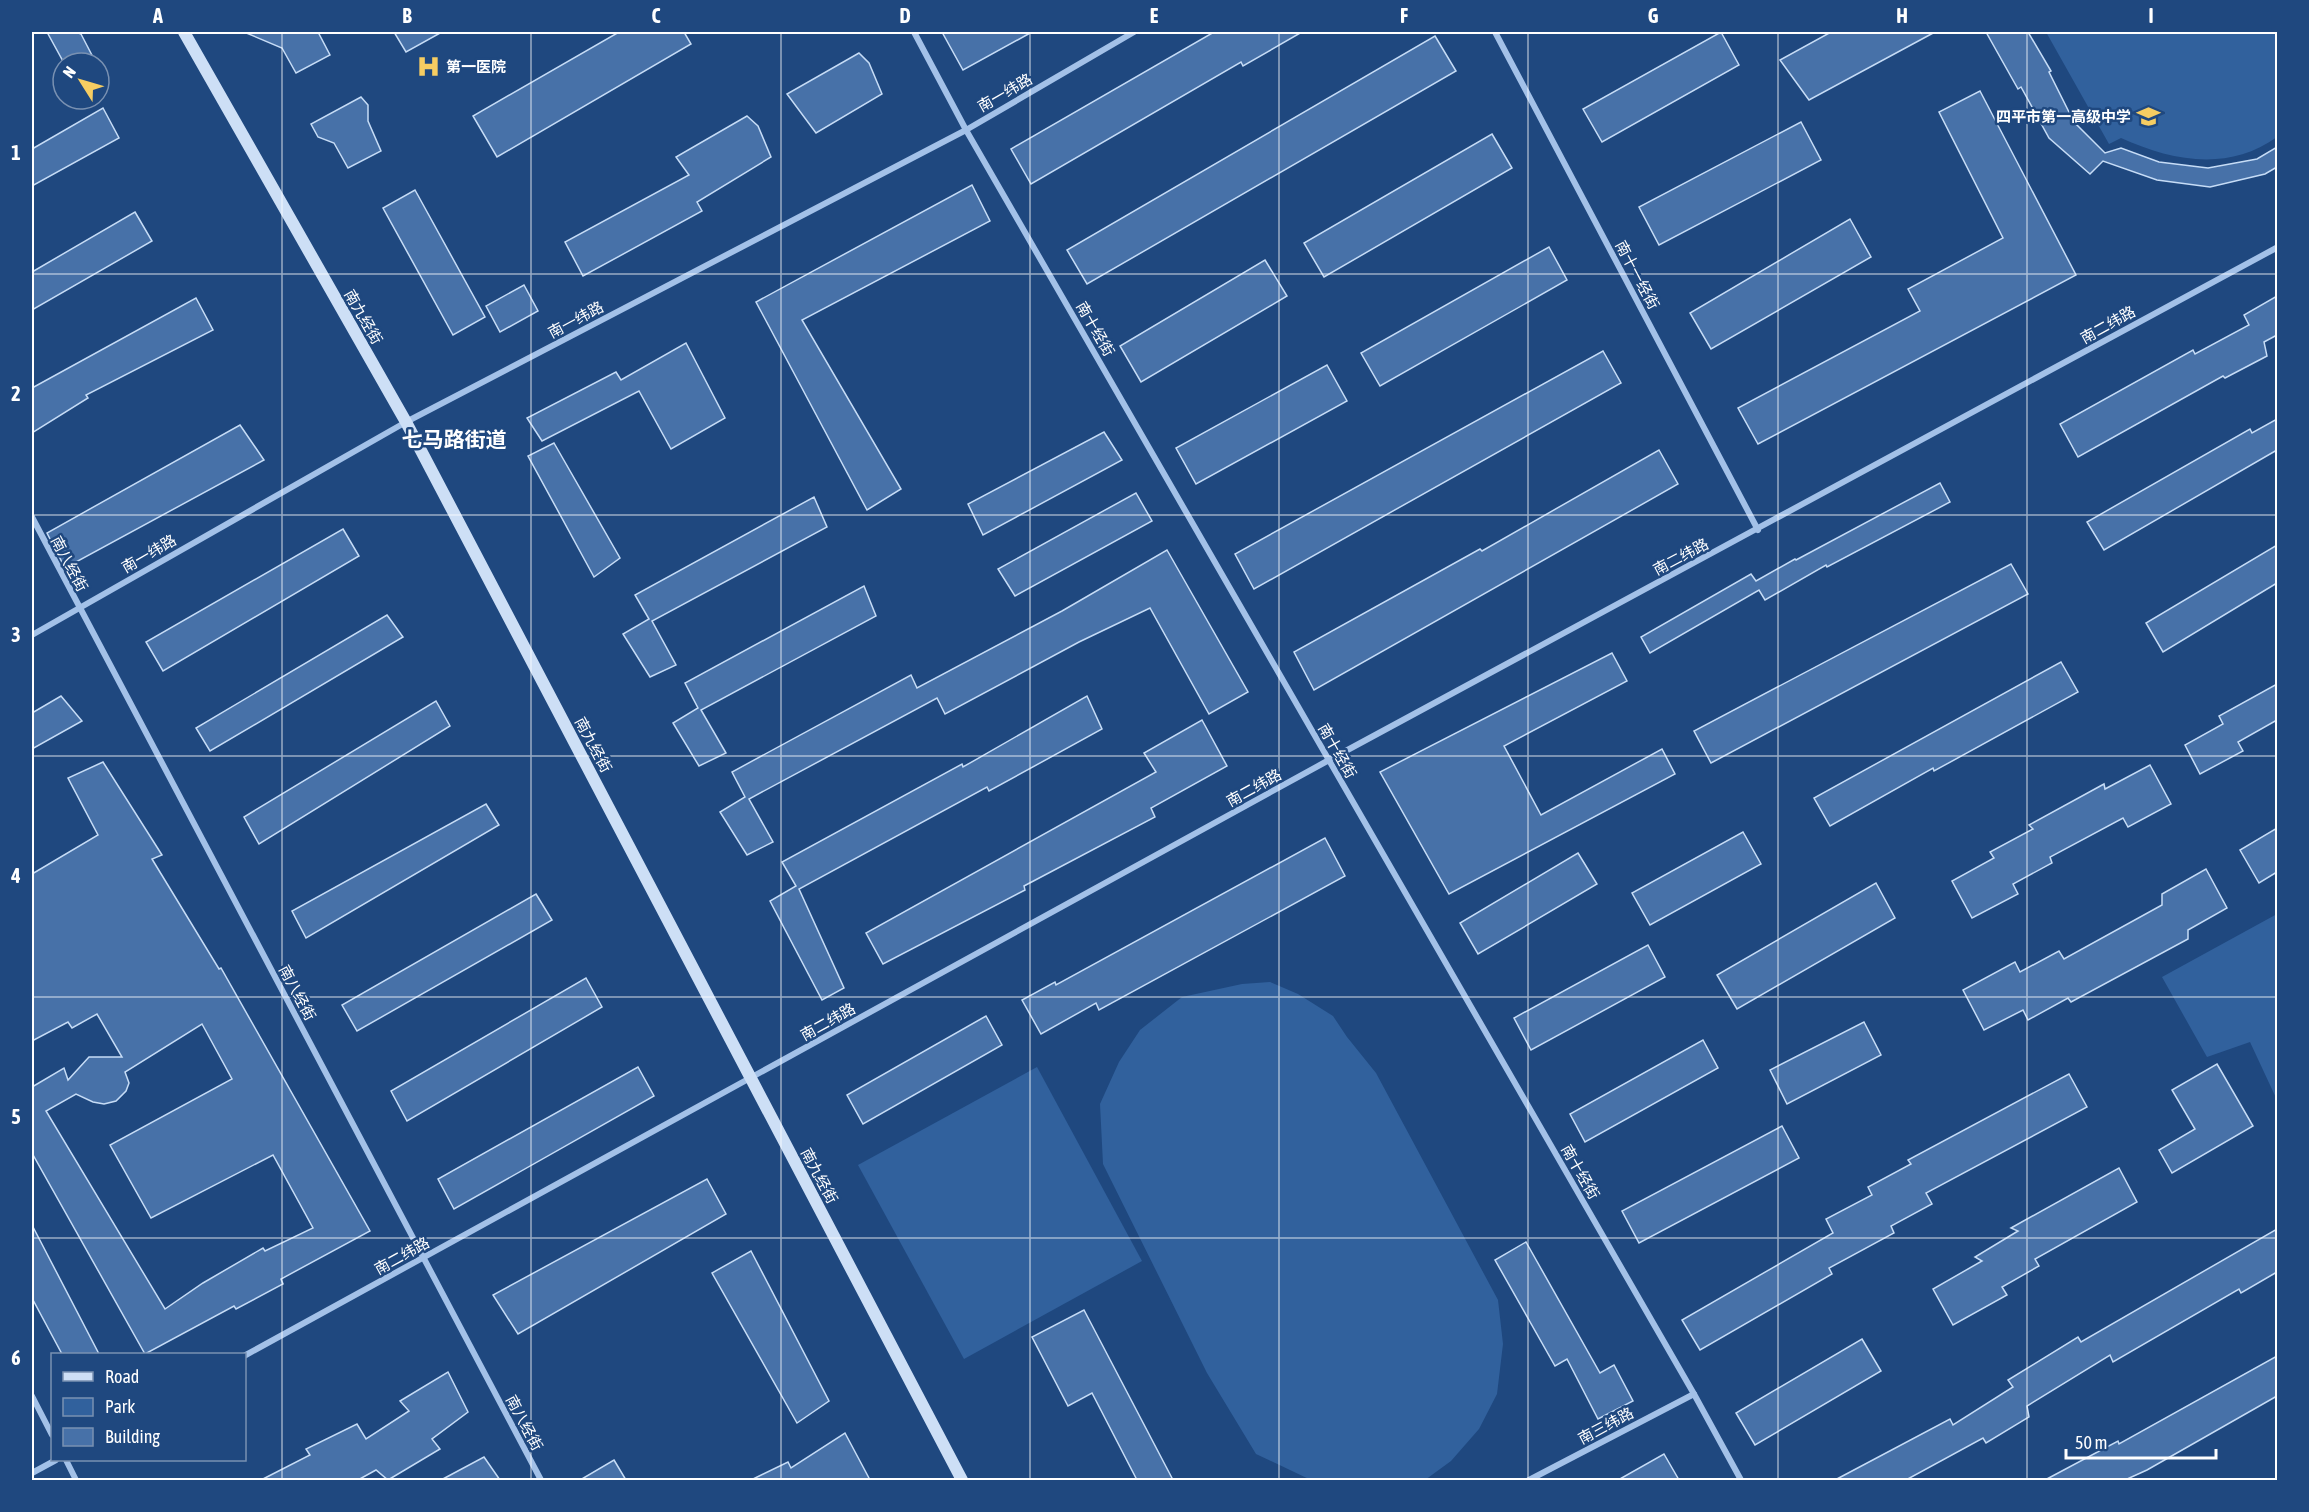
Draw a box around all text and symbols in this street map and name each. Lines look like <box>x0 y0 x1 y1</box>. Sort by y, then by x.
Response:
text: A <box>152 4 163 27</box>
text: B <box>402 4 412 27</box>
text: C <box>652 4 661 27</box>
text: D <box>899 4 911 27</box>
text: E <box>1150 4 1159 27</box>
text: F <box>1400 4 1408 27</box>
text: G <box>1648 4 1659 27</box>
text: H <box>1896 4 1908 27</box>
text: I <box>2148 4 2154 27</box>
north arrow <box>51 51 111 111</box>
hospital icon: 第一医院 <box>415 54 441 80</box>
place label: 第一医院 <box>446 58 506 75</box>
text: N <box>59 63 79 81</box>
street label: 南一纬路 <box>975 70 1035 115</box>
school or university icon: 四平市第一高级中学 <box>2136 104 2162 130</box>
place label: 四平市第一高级中学 <box>1996 108 2131 125</box>
text: 1 <box>11 141 21 164</box>
street label: 南十一经街 <box>1612 238 1663 312</box>
street label: 南九经街 <box>341 287 386 347</box>
street label: 南一纬路 <box>545 298 606 341</box>
street label: 南十经街 <box>1073 299 1118 359</box>
street label: 南二纬路 <box>2077 303 2138 347</box>
text: 2 <box>11 382 21 405</box>
district label: 七马路街道 <box>402 427 507 451</box>
street label: 南一纬路 <box>119 531 179 576</box>
street label: 南八经街 <box>48 533 91 594</box>
street label: 南二纬路 <box>1650 535 1711 578</box>
text: 3 <box>11 623 21 646</box>
street label: 南九经街 <box>572 714 615 775</box>
street label: 南十经街 <box>1315 721 1360 781</box>
street label: 南二纬路 <box>1223 766 1284 810</box>
text: 4 <box>10 864 21 887</box>
street label: 南八经街 <box>276 962 319 1023</box>
street label: 南二纬路 <box>797 1000 858 1044</box>
text: 5 <box>11 1105 21 1128</box>
street label: 南十经街 <box>1558 1142 1603 1202</box>
street label: 南九经街 <box>798 1145 841 1206</box>
street label: 南二纬路 <box>371 1234 432 1278</box>
text: 6 <box>11 1346 21 1369</box>
legend <box>51 1353 246 1461</box>
text: Road <box>105 1366 139 1387</box>
street label: 南八经街 <box>503 1392 546 1453</box>
text: Park <box>105 1396 135 1417</box>
street label: 南三纬路 <box>1575 1404 1636 1447</box>
scale bar <box>2066 1422 2216 1460</box>
text: Building <box>105 1426 160 1447</box>
text: 50 m <box>2075 1432 2107 1453</box>

